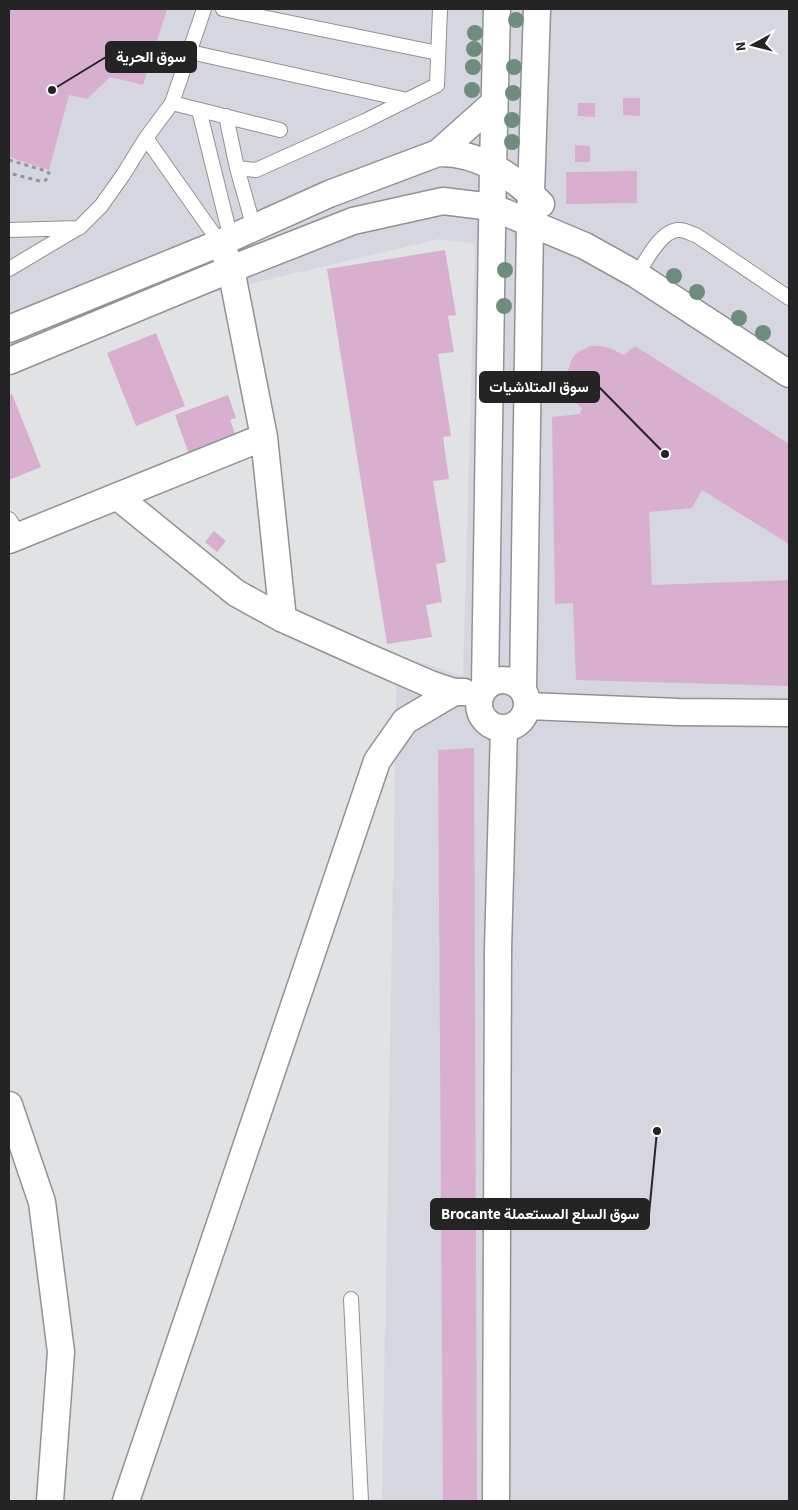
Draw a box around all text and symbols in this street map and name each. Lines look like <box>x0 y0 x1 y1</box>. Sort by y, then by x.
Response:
north arrow <box>728 20 778 70</box>
text: N <box>731 41 752 52</box>
callout: سوق الحرية <box>106 42 196 72</box>
text: سوق الحرية <box>116 47 186 68</box>
callout: سوق المتلاشيات <box>480 372 599 402</box>
text: سوق المتلاشيات <box>489 377 589 398</box>
callout: Brocante سوق السلع المستعملة <box>431 1199 649 1229</box>
text: Brocante سوق السلع المستعملة <box>441 1204 639 1225</box>

